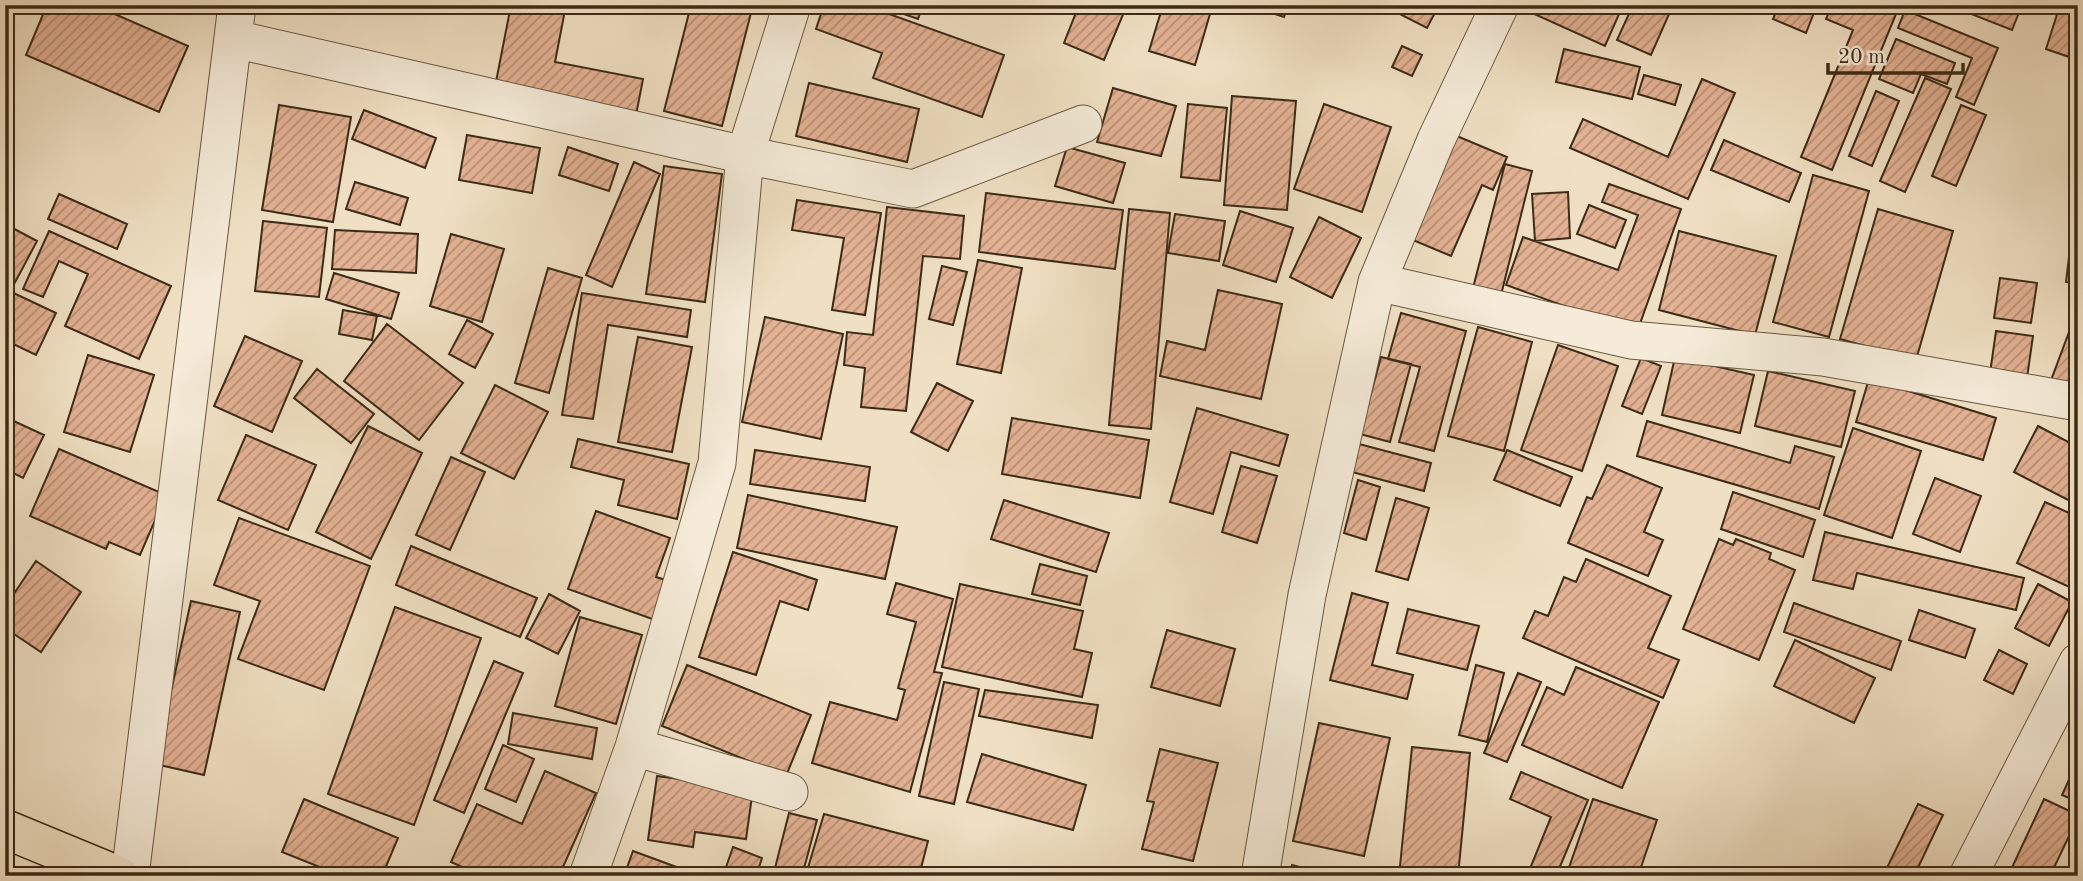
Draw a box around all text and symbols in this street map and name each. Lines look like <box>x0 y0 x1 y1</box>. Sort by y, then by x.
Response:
scale bar <box>1828 32 1962 76</box>
text: 20 m <box>1838 47 1885 68</box>

